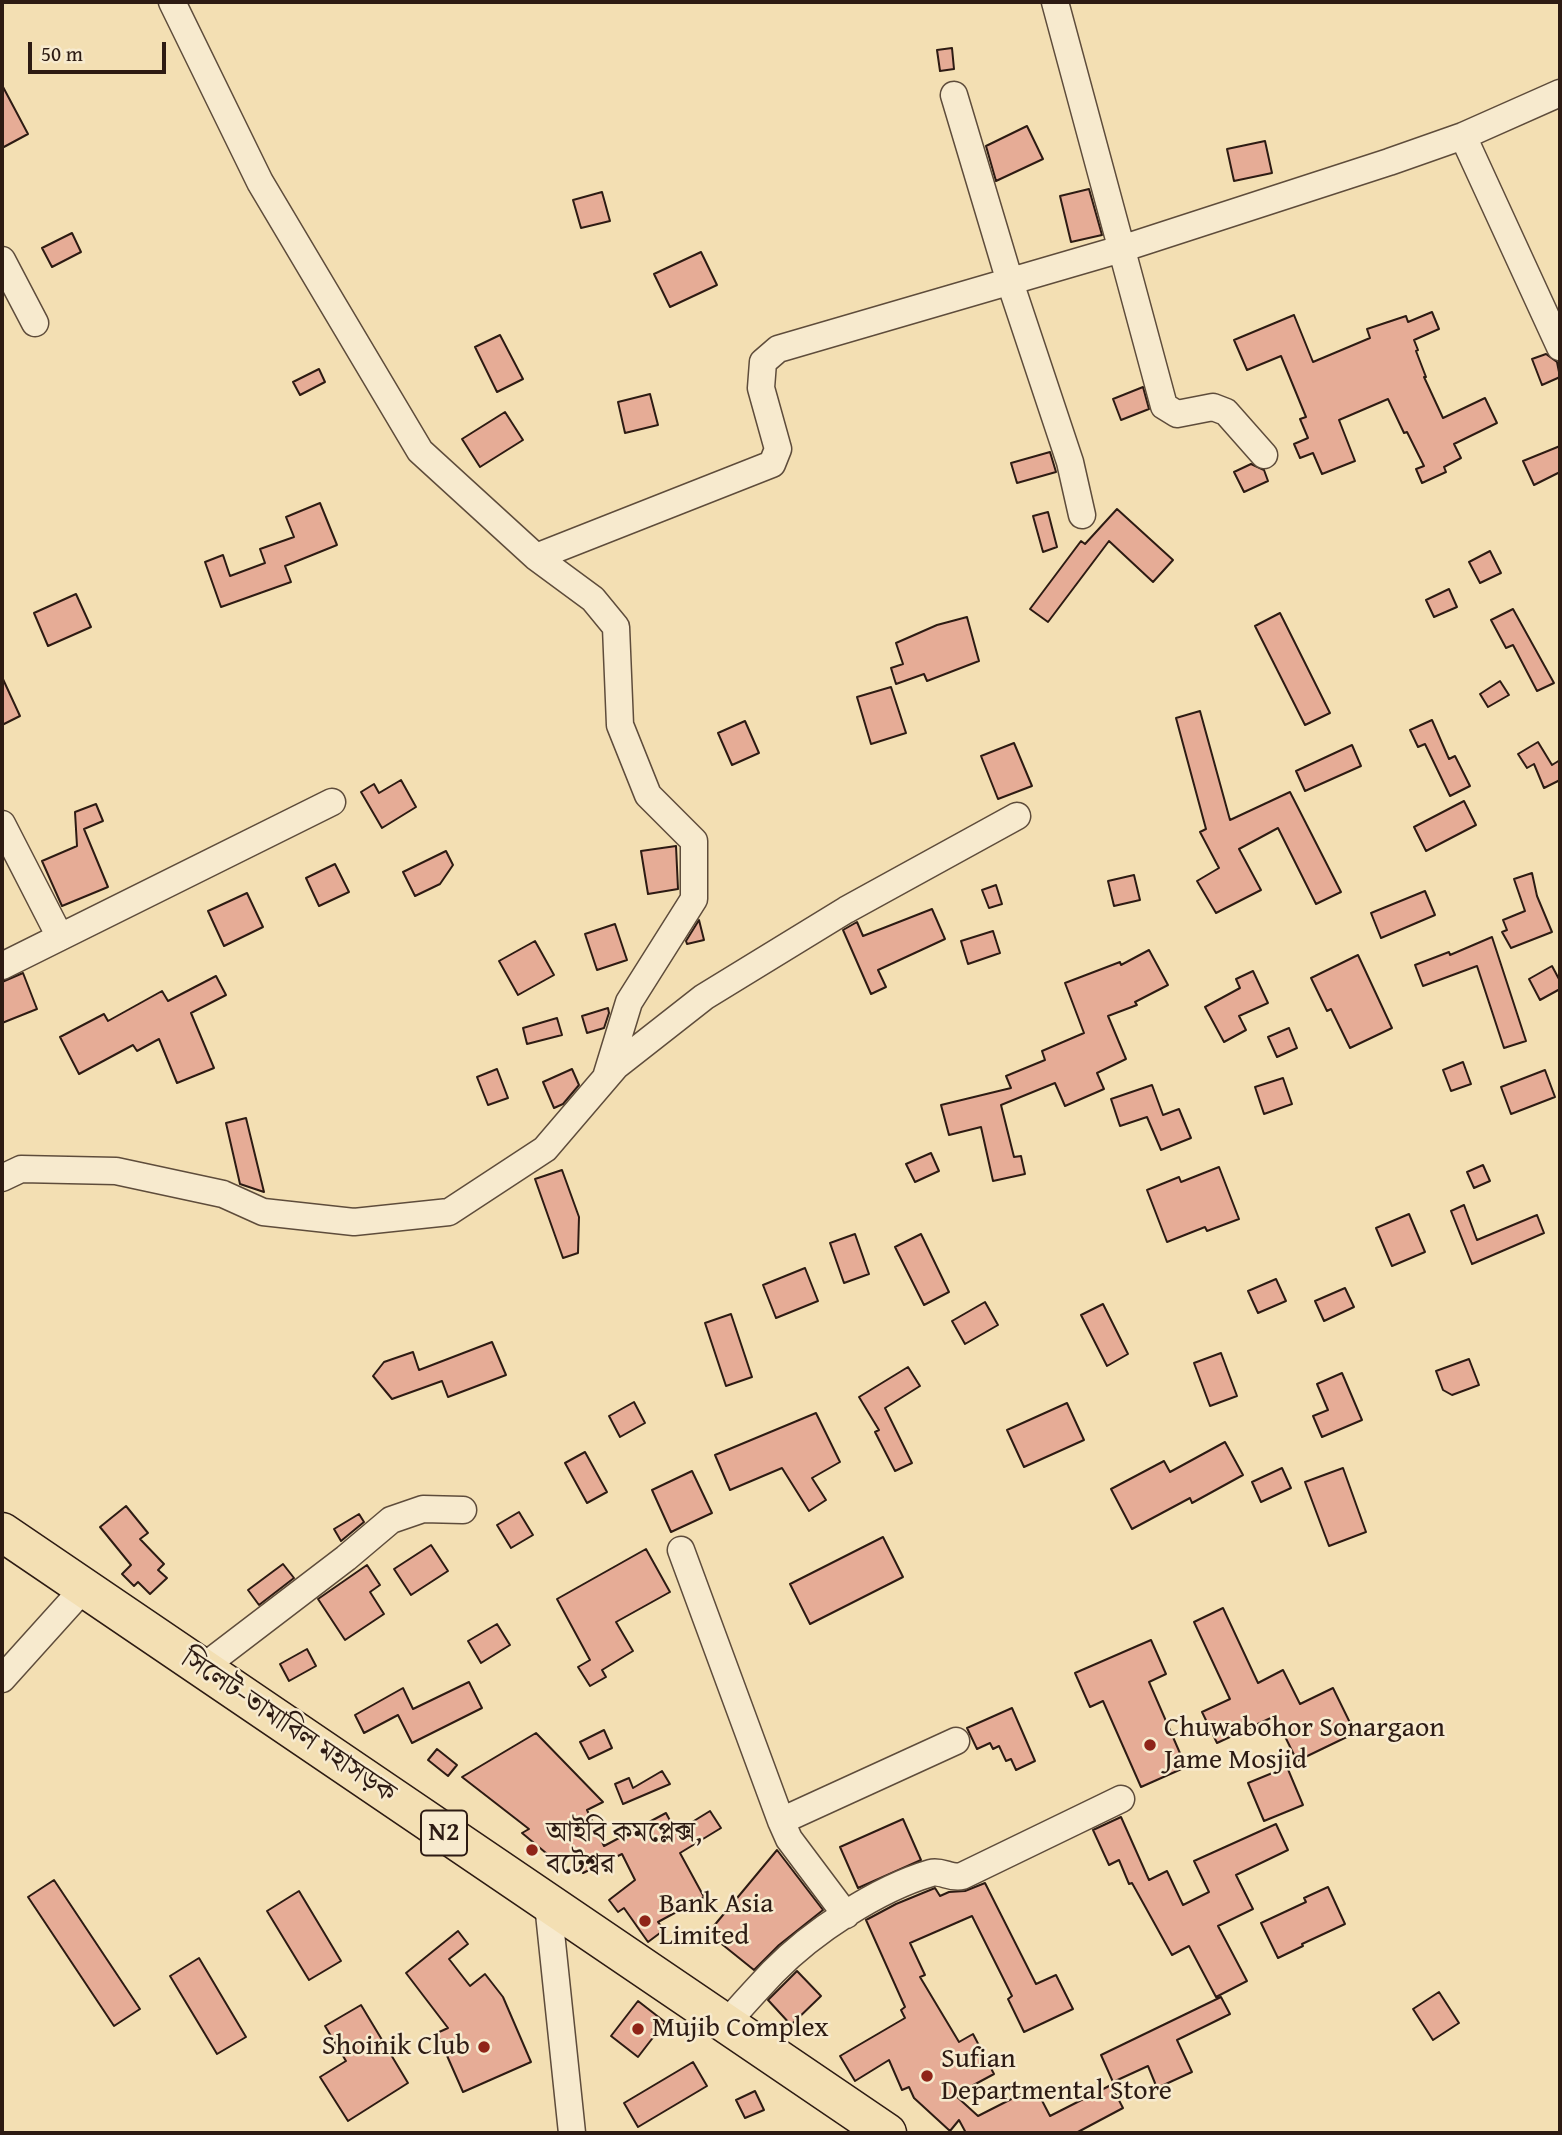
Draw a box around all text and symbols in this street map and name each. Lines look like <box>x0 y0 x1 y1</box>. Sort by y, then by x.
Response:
scale bar <box>32 28 170 72</box>
text: 50 m <box>41 38 83 69</box>
street label: সিলেট-তামাবিল মহাসড়ক <box>174 1643 402 1811</box>
place label: Chuwabohor Sonargaon Jame Mosjid <box>1164 1712 1445 1778</box>
marker: Chuwabohor Sonargaon Jame Mosjid <box>1142 1737 1158 1753</box>
road number: N2 <box>421 1810 467 1856</box>
place label: আইবি কমপ্লেক্স, বটেশ্বর <box>546 1817 702 1883</box>
marker: আইবি কমপ্লেক্স, বটেশ্বর <box>524 1842 540 1858</box>
place label: Bank Asia Limited <box>659 1888 773 1954</box>
marker: Bank Asia Limited <box>637 1913 653 1929</box>
place label: Mujib Complex <box>652 2012 828 2046</box>
marker: Mujib Complex <box>630 2021 646 2037</box>
place label: Shoinik Club <box>322 2030 470 2064</box>
marker: Shoinik Club <box>476 2039 492 2055</box>
place label: Sufian Departmental Store <box>941 2043 1172 2109</box>
marker: Sufian Departmental Store <box>919 2068 935 2084</box>

